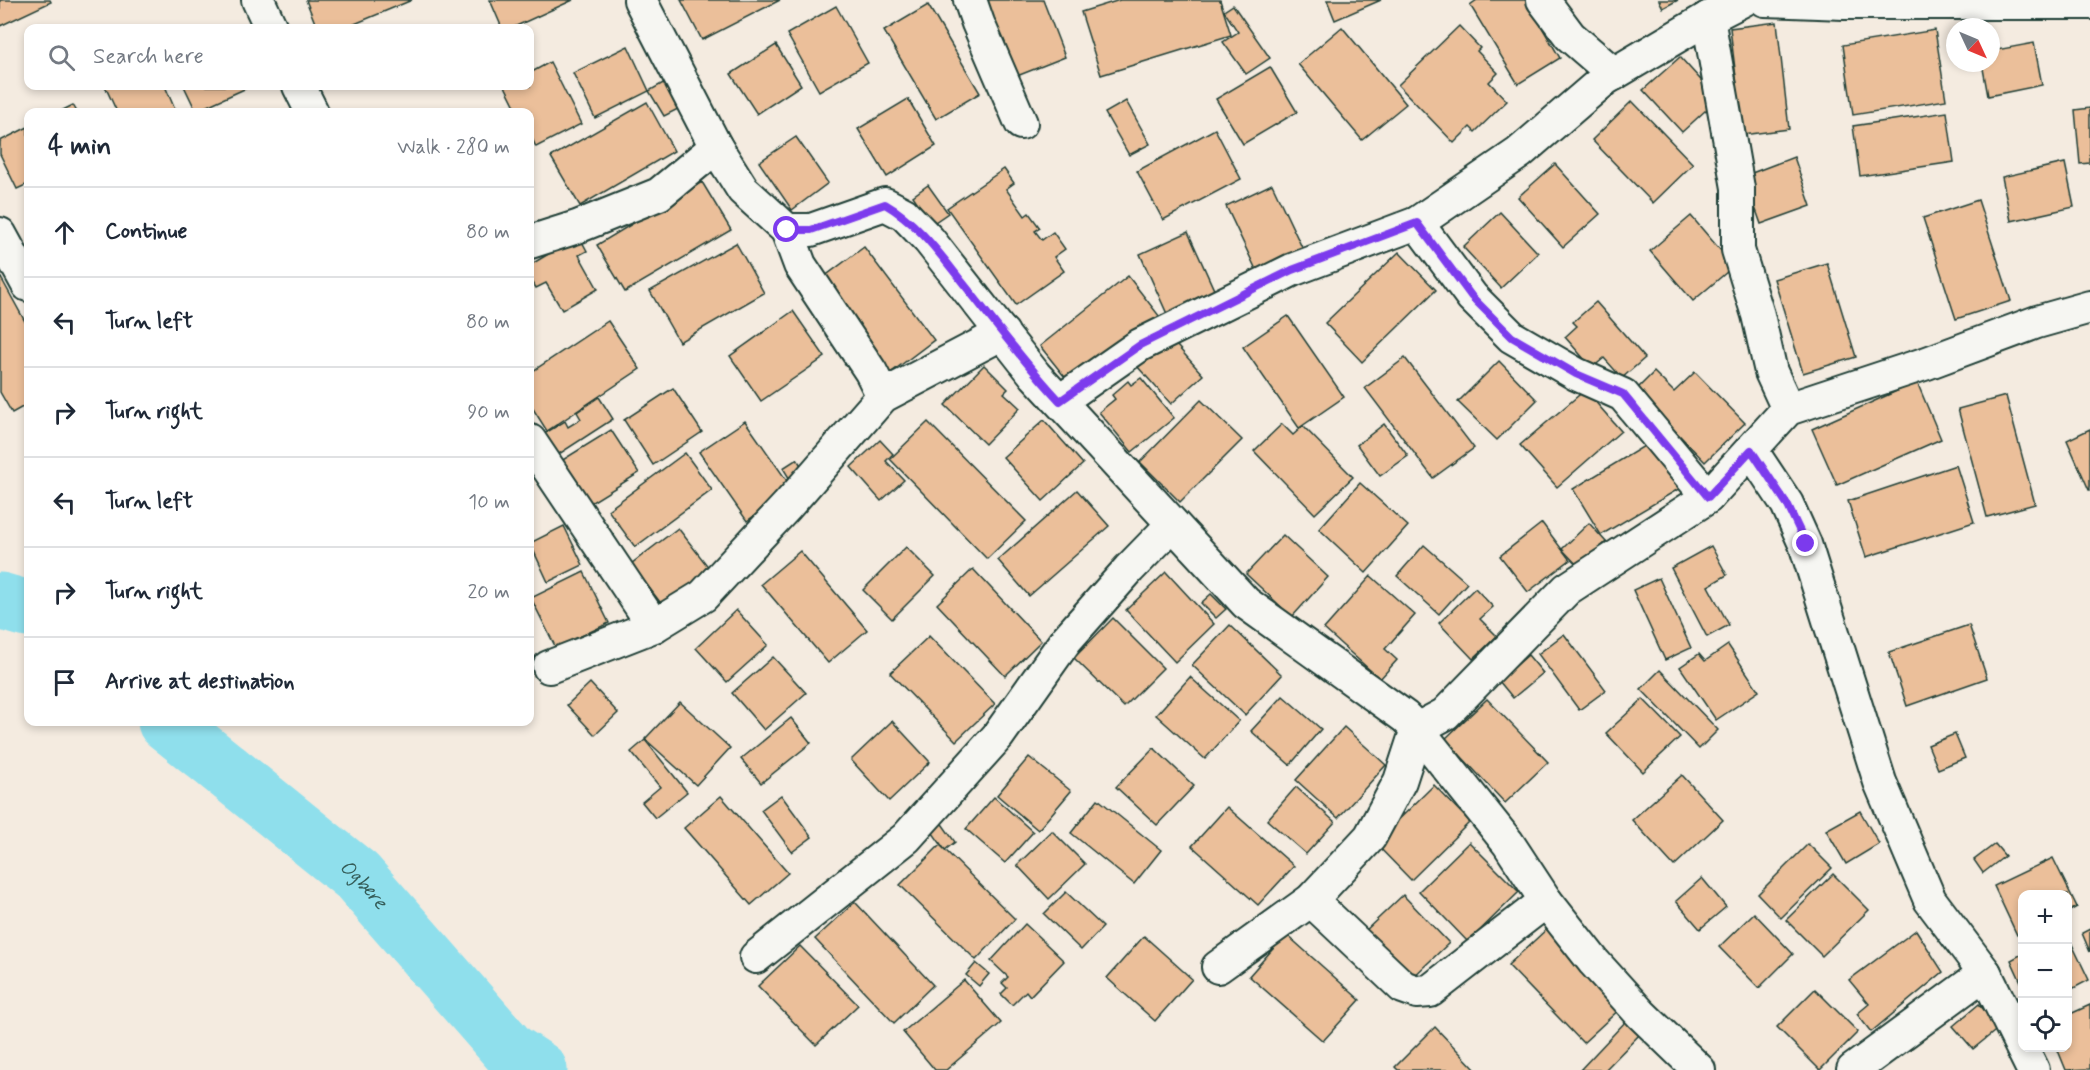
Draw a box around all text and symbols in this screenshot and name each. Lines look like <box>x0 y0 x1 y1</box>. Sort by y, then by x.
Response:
north arrow <box>1946 18 2000 72</box>
search box <box>24 24 534 90</box>
icon: search <box>45 41 78 74</box>
text: Search here <box>93 43 204 71</box>
text: 4 min <box>48 130 111 164</box>
text: Walk · 280 m <box>397 134 510 161</box>
icon: ahead <box>48 216 81 249</box>
route start <box>773 216 799 242</box>
text: Continue <box>105 218 187 246</box>
text: 80 m <box>466 219 510 246</box>
icon: left <box>48 306 81 339</box>
text: Turn left <box>105 308 193 336</box>
text: 80 m <box>466 309 510 336</box>
icon: right <box>48 396 81 429</box>
text: Turn right <box>105 398 203 426</box>
text: 90 m <box>467 399 510 426</box>
icon: left <box>48 486 81 519</box>
text: Turn left <box>105 488 193 516</box>
text: 10 m <box>468 489 510 516</box>
route end <box>1792 530 1818 556</box>
icon: right <box>48 576 81 609</box>
text: Turn right <box>105 578 203 606</box>
text: 20 m <box>467 579 510 606</box>
icon: arrive <box>48 666 81 699</box>
text: Arrive at destination <box>105 668 295 696</box>
water label: Ogbere <box>334 854 394 916</box>
map controls <box>2018 890 2072 1052</box>
button: + <box>2018 890 2072 944</box>
button: − <box>2018 944 2072 998</box>
button: locate <box>2018 998 2072 1052</box>

